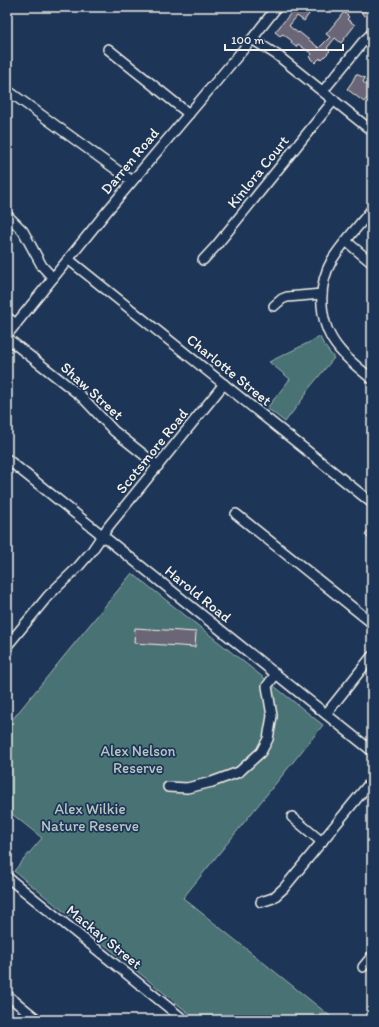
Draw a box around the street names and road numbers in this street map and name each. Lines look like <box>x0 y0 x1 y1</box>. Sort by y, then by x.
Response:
street label: Darren Road <box>97 124 163 198</box>
street label: Kinlora Court <box>223 132 293 212</box>
street label: Charlotte Street <box>183 330 275 410</box>
street label: Shaw Street <box>57 358 127 424</box>
street label: Scotsmore Road <box>112 405 192 497</box>
street label: Harold Road <box>161 562 235 627</box>
street label: Mackay Street <box>63 901 146 973</box>

